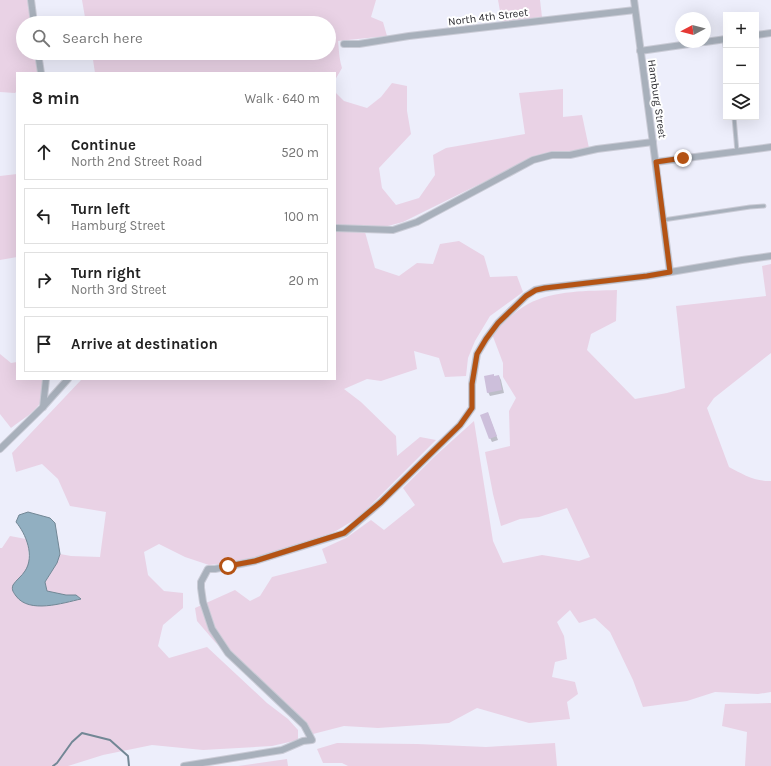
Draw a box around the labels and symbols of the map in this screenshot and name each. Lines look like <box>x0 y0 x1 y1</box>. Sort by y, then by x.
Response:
street label: North 4th Street <box>447 6 529 28</box>
north arrow <box>675 12 711 48</box>
street label: Hamburg Street <box>645 59 669 139</box>
route end <box>674 149 692 167</box>
route start <box>219 557 237 575</box>

